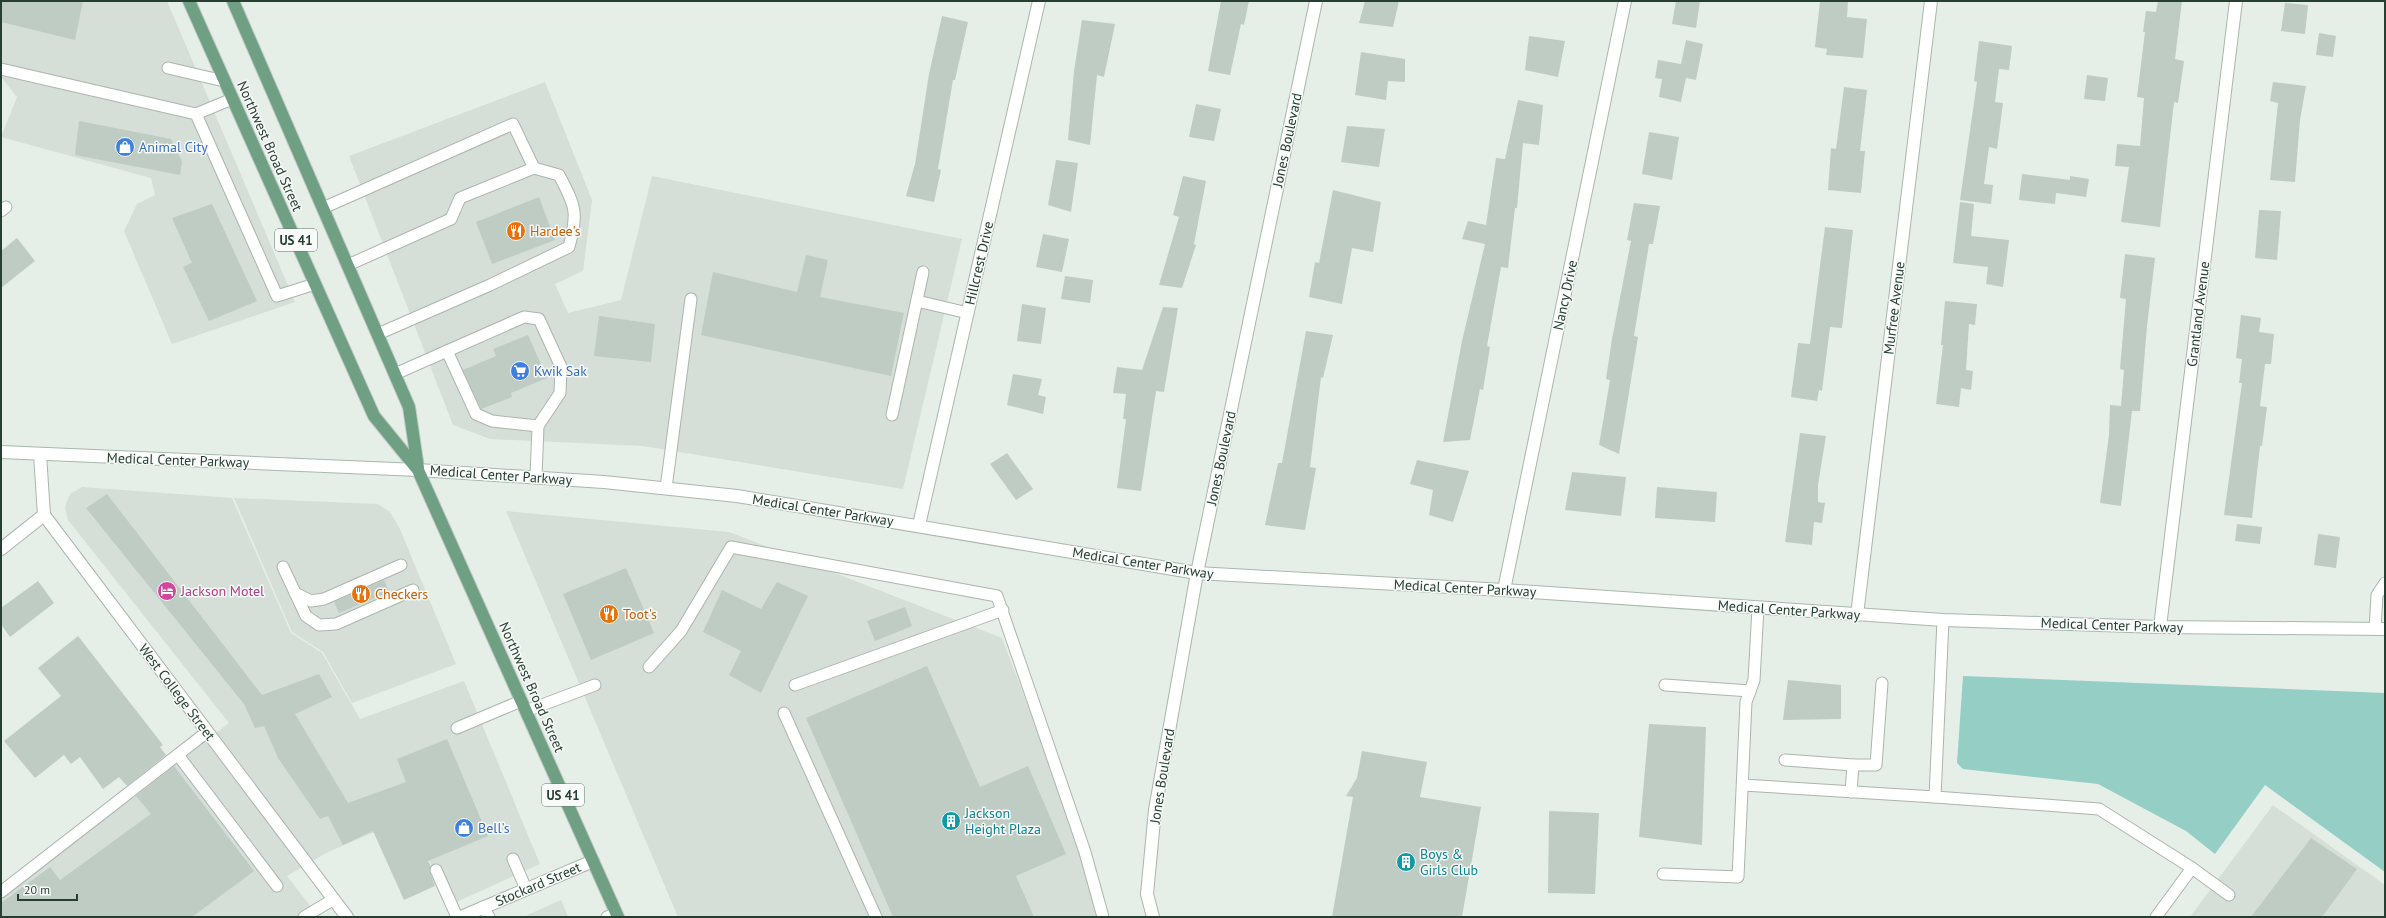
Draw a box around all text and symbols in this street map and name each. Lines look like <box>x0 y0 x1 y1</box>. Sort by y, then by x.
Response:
street label: Northwest Broad Street <box>233 78 307 214</box>
street label: Jones Boulevard <box>1268 91 1306 190</box>
shop icon: Animal City <box>114 136 136 158</box>
place label: Animal City <box>139 138 208 156</box>
street label: Hillcrest Drive <box>961 219 997 307</box>
restaurant icon: Hardee's <box>505 220 527 242</box>
place label: Hardee's <box>530 222 581 240</box>
road number: US 41 <box>275 229 317 251</box>
street label: Nancy Drive <box>1549 258 1581 332</box>
street label: Murfree Avenue <box>1879 260 1909 356</box>
street label: Grantland Avenue <box>2183 260 2213 368</box>
supermarket icon: Kwik Sak <box>509 360 531 382</box>
place label: Kwik Sak <box>534 362 587 380</box>
street label: Jones Boulevard <box>1202 409 1240 508</box>
street label: Medical Center Parkway <box>106 449 250 471</box>
street label: Medical Center Parkway <box>429 461 573 489</box>
street label: Medical Center Parkway <box>751 490 895 530</box>
street label: Medical Center Parkway <box>1071 543 1215 583</box>
street label: Medical Center Parkway <box>1393 575 1537 601</box>
hotel icon: Jackson Motel <box>156 580 178 602</box>
place label: Jackson Motel <box>180 582 264 600</box>
restaurant icon: Checkers <box>350 583 372 605</box>
place label: Checkers <box>375 585 428 603</box>
street label: Medical Center Parkway <box>1717 596 1861 624</box>
restaurant icon: Toot's <box>598 603 620 625</box>
place label: Toot's <box>623 605 657 623</box>
street label: Medical Center Parkway <box>2040 614 2184 636</box>
street label: Northwest Broad Street <box>495 619 569 755</box>
street label: West College Street <box>135 640 219 744</box>
street label: Jones Boulevard <box>1145 727 1178 826</box>
road number: US 41 <box>542 784 584 806</box>
place label: Jackson Height Plaza <box>964 804 1041 838</box>
building icon: Jackson Height Plaza <box>940 810 962 832</box>
shop icon: Bell's <box>453 817 475 839</box>
place label: Bell's <box>478 819 510 837</box>
place label: Boys & Girls Club <box>1420 845 1478 879</box>
building icon: Boys & Girls Club <box>1395 851 1417 873</box>
street label: Stockard Street <box>492 858 584 910</box>
scale bar <box>18 876 77 902</box>
text: 20 m <box>24 882 50 897</box>

